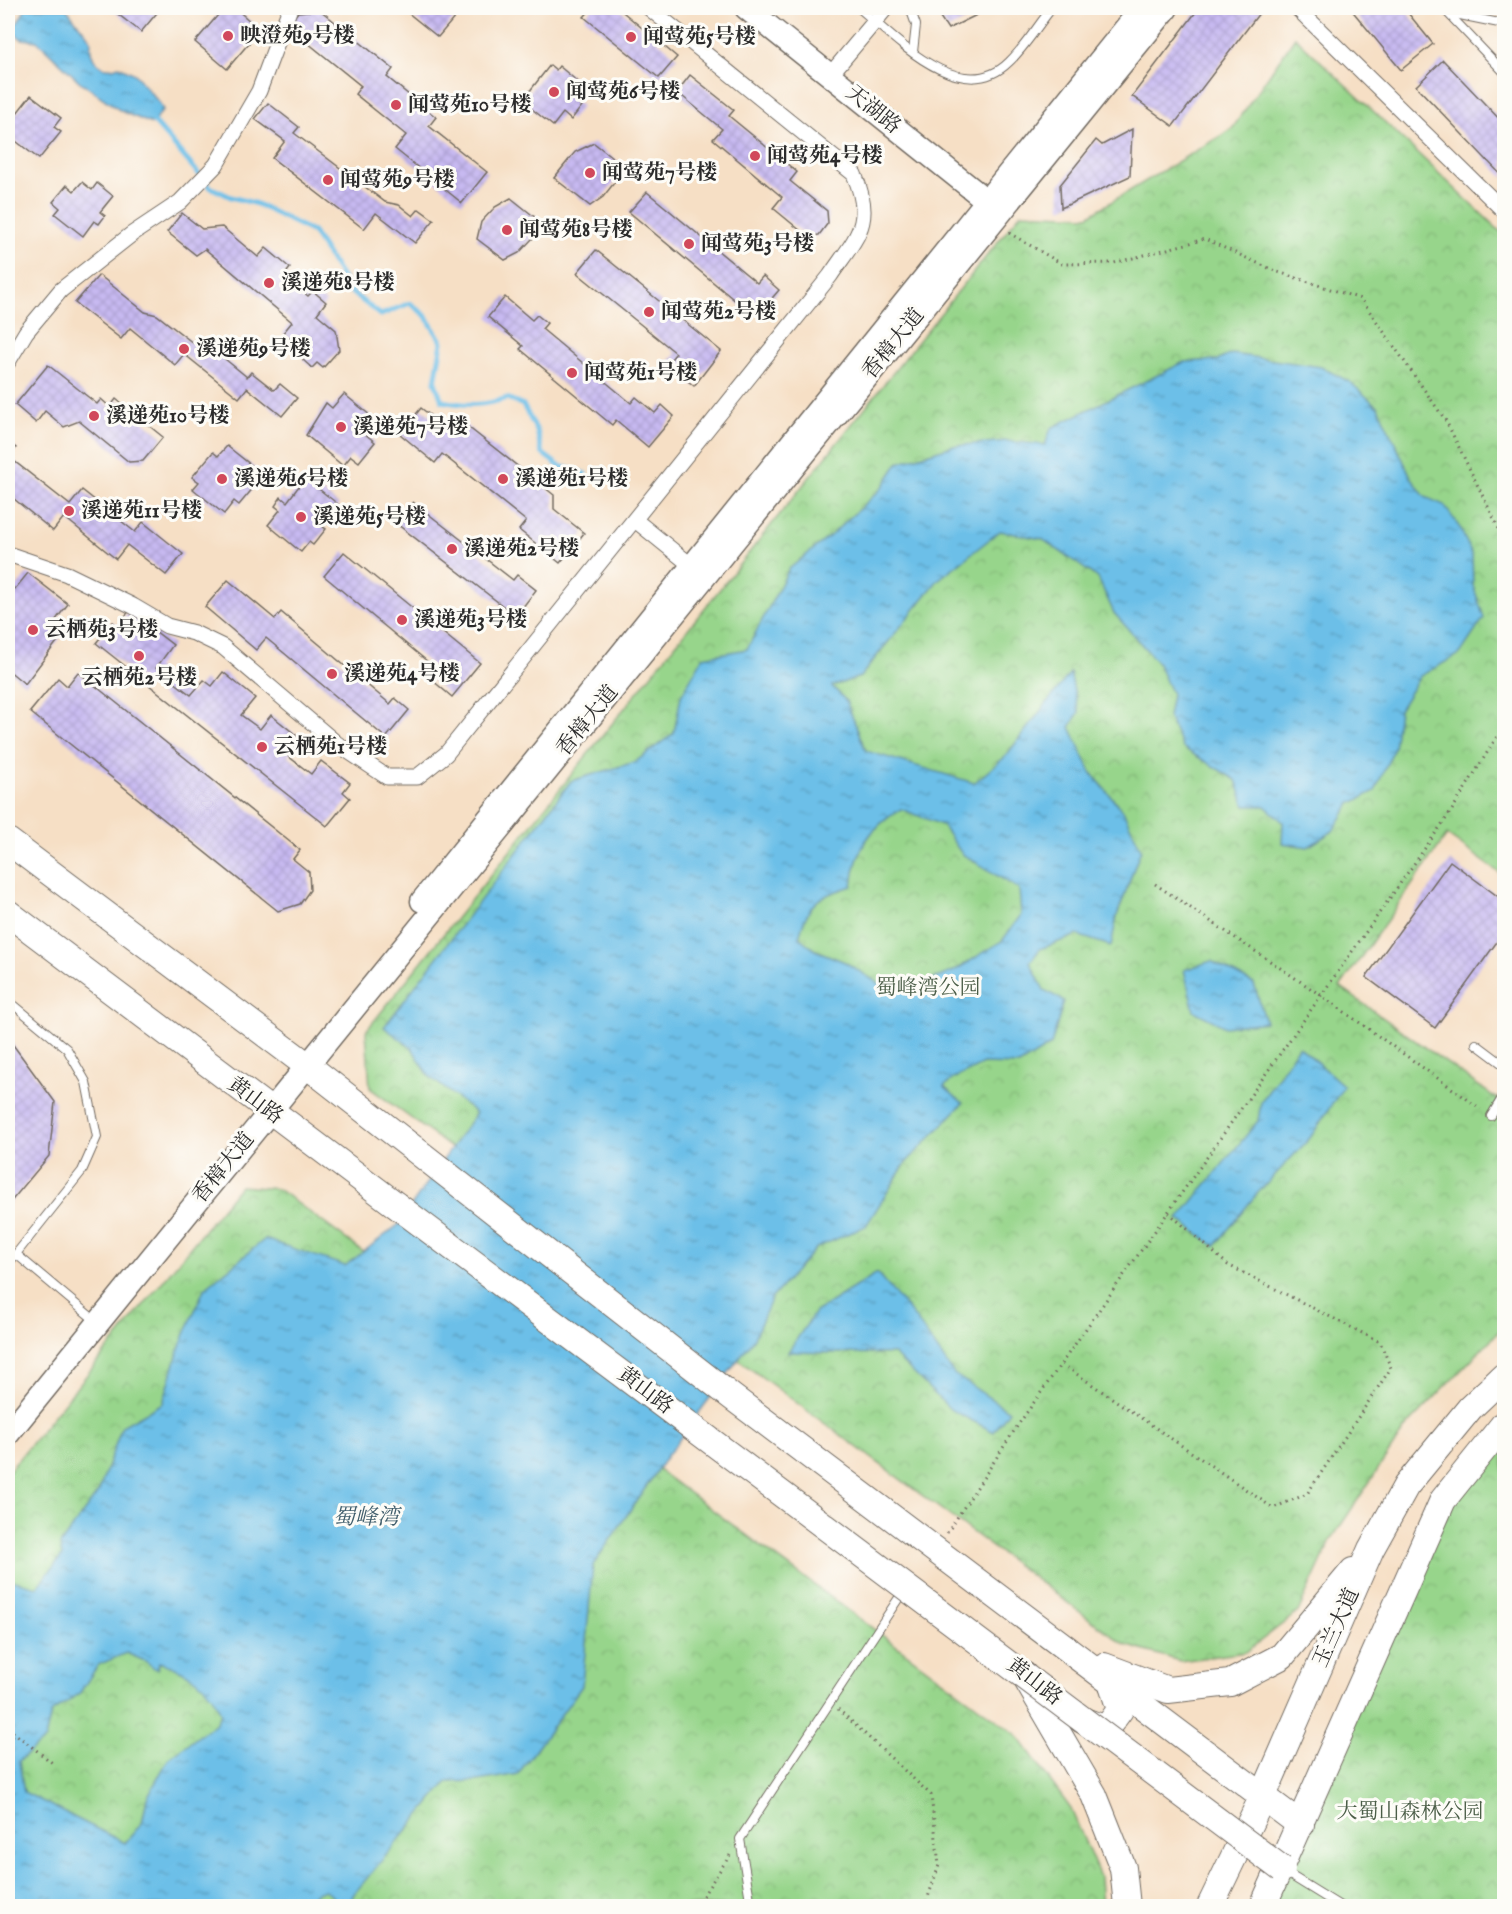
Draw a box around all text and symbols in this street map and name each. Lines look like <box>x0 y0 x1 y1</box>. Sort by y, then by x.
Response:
place label: 映澄苑9号楼 <box>240 23 354 50</box>
place label: 闻莺苑5号楼 <box>643 24 756 51</box>
marker: 映澄苑9号楼 <box>221 29 235 43</box>
marker: 闻莺苑5号楼 <box>624 30 638 44</box>
place label: 闻莺苑6号楼 <box>566 79 680 106</box>
street label: 天湖路 <box>840 80 906 140</box>
marker: 闻莺苑6号楼 <box>547 85 561 99</box>
place label: 闻莺苑10号楼 <box>408 92 531 119</box>
marker: 闻莺苑10号楼 <box>389 98 403 112</box>
place label: 闻莺苑4号楼 <box>767 143 882 170</box>
marker: 闻莺苑4号楼 <box>748 149 762 163</box>
place label: 闻莺苑7号楼 <box>602 160 717 187</box>
marker: 闻莺苑7号楼 <box>583 166 597 180</box>
place label: 闻莺苑9号楼 <box>340 167 454 194</box>
marker: 闻莺苑9号楼 <box>321 173 335 187</box>
place label: 闻莺苑8号楼 <box>519 217 632 244</box>
marker: 闻莺苑8号楼 <box>500 223 514 237</box>
place label: 闻莺苑3号楼 <box>701 231 814 258</box>
marker: 闻莺苑3号楼 <box>682 237 696 251</box>
place label: 溪递苑8号楼 <box>281 270 394 297</box>
marker: 溪递苑8号楼 <box>262 276 276 290</box>
place label: 闻莺苑2号楼 <box>661 299 776 326</box>
street label: 香樟大道 <box>857 303 931 385</box>
marker: 闻莺苑2号楼 <box>642 305 656 319</box>
place label: 溪递苑9号楼 <box>196 336 310 363</box>
marker: 溪递苑9号楼 <box>177 342 191 356</box>
place label: 闻莺苑1号楼 <box>584 360 697 387</box>
marker: 闻莺苑1号楼 <box>565 366 579 380</box>
place label: 溪递苑10号楼 <box>106 403 229 430</box>
marker: 溪递苑10号楼 <box>87 409 101 423</box>
place label: 溪递苑7号楼 <box>353 414 468 441</box>
marker: 溪递苑7号楼 <box>334 420 348 434</box>
place label: 溪递苑6号楼 <box>234 466 348 493</box>
place label: 溪递苑1号楼 <box>515 466 628 493</box>
marker: 溪递苑6号楼 <box>215 472 229 486</box>
marker: 溪递苑1号楼 <box>496 472 510 486</box>
place label: 溪递苑11号楼 <box>81 498 202 525</box>
marker: 溪递苑11号楼 <box>62 504 76 518</box>
place label: 溪递苑5号楼 <box>313 504 426 531</box>
marker: 溪递苑5号楼 <box>294 510 308 524</box>
place label: 溪递苑2号楼 <box>464 536 579 563</box>
marker: 溪递苑2号楼 <box>445 542 459 556</box>
place label: 溪递苑3号楼 <box>414 607 527 634</box>
marker: 溪递苑3号楼 <box>395 613 409 627</box>
place label: 云栖苑3号楼 <box>45 617 158 644</box>
marker: 云栖苑3号楼 <box>26 623 40 637</box>
marker: 云栖苑2号楼 <box>132 649 146 663</box>
place label: 溪递苑4号楼 <box>344 661 459 688</box>
place label: 云栖苑2号楼 <box>82 665 196 692</box>
marker: 溪递苑4号楼 <box>325 667 339 681</box>
street label: 香樟大道 <box>551 680 625 762</box>
place label: 云栖苑1号楼 <box>274 734 387 761</box>
marker: 云栖苑1号楼 <box>255 740 269 754</box>
park label: 蜀峰湾公园 <box>876 975 981 1002</box>
street label: 黄山路 <box>222 1071 288 1131</box>
street label: 香樟大道 <box>187 1127 261 1209</box>
street label: 黄山路 <box>612 1361 678 1421</box>
water label: 蜀峰湾 <box>333 1504 403 1532</box>
street label: 玉兰大道 <box>1308 1584 1366 1672</box>
street label: 黄山路 <box>1001 1652 1067 1712</box>
park label: 大蜀山森林公园 <box>1337 1799 1484 1826</box>

